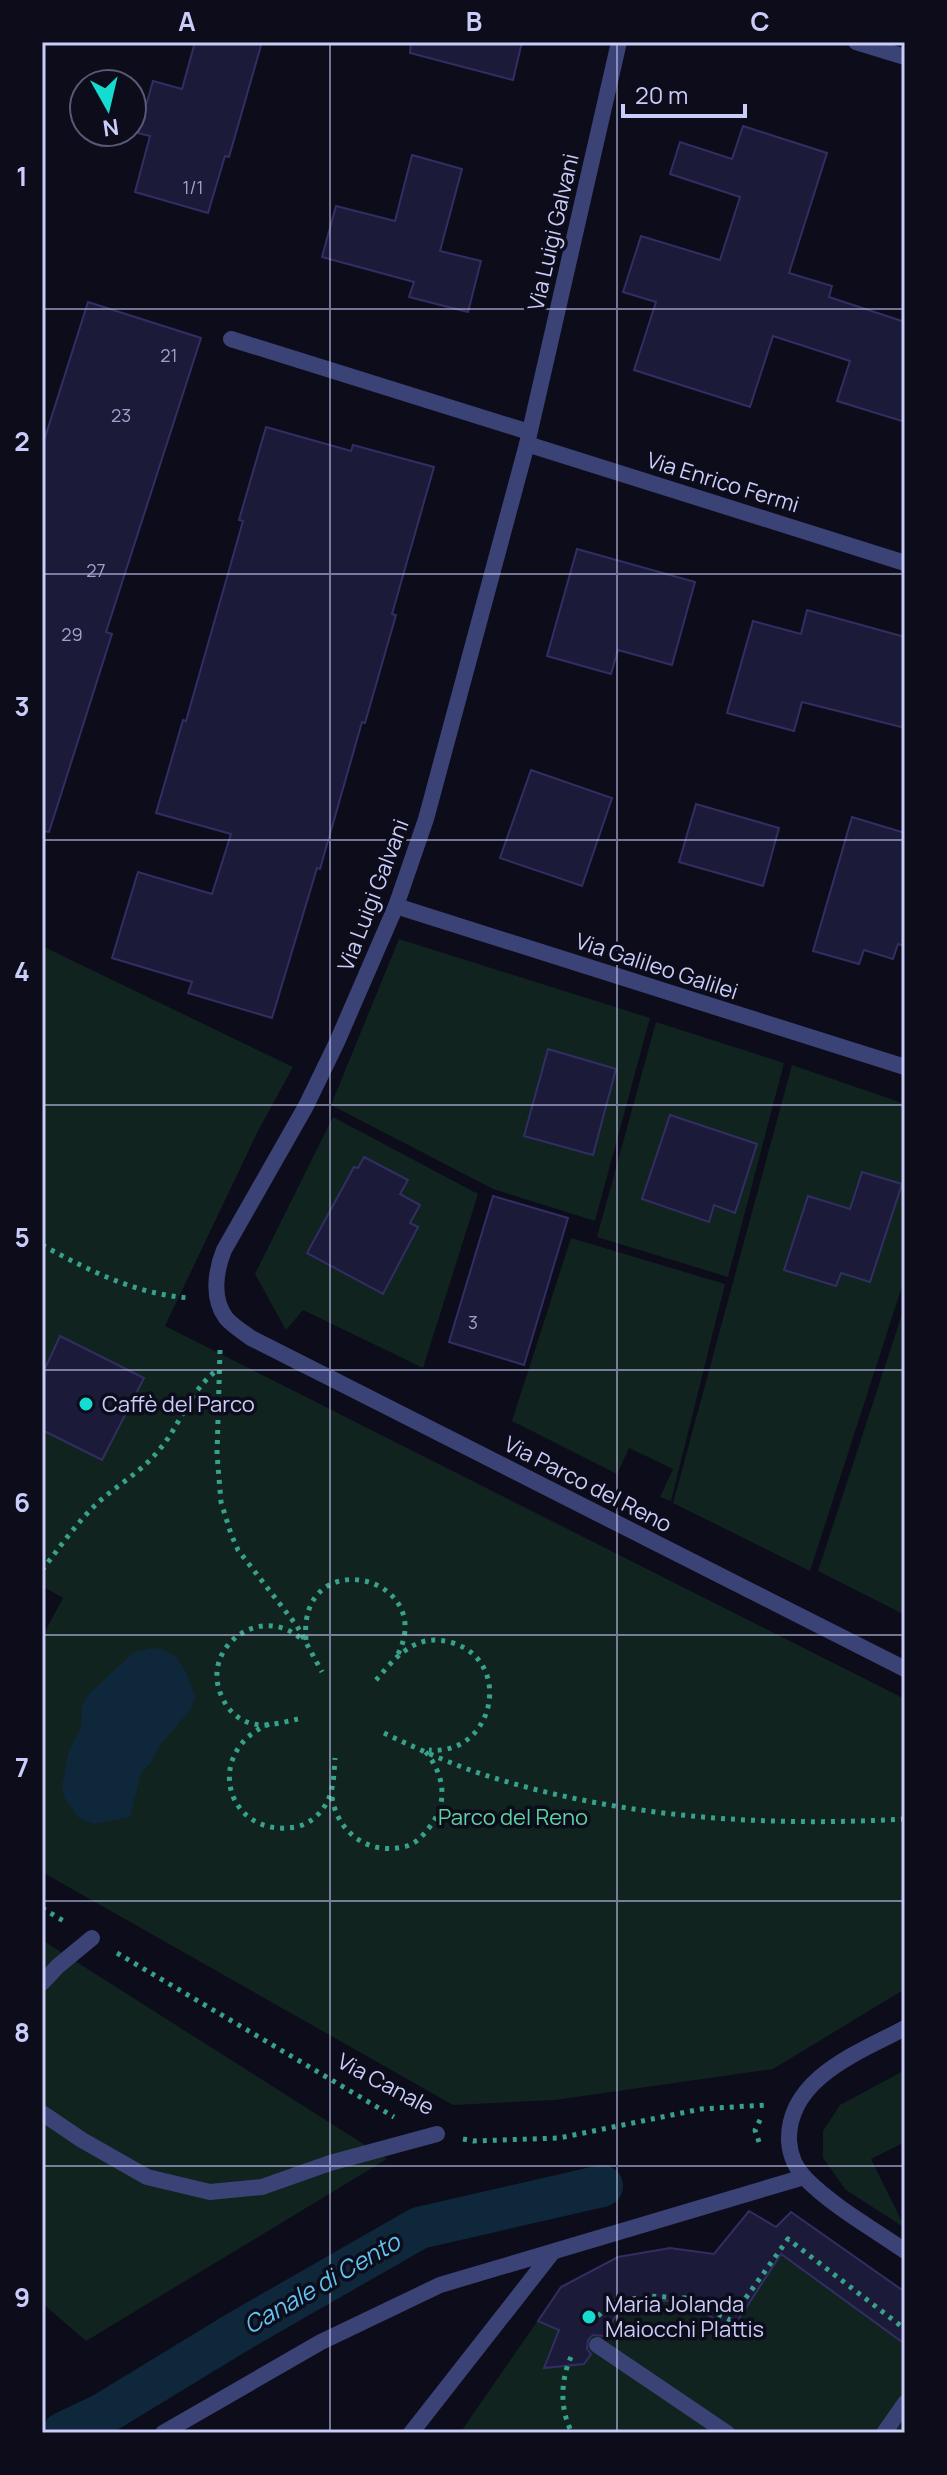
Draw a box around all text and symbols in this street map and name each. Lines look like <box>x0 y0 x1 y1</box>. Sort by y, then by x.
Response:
text: A <box>178 3 196 39</box>
text: B <box>466 3 482 39</box>
text: C <box>750 3 770 39</box>
north arrow <box>68 68 148 148</box>
scale bar <box>623 68 745 118</box>
text: 20 m <box>635 78 688 111</box>
text: N <box>101 112 121 144</box>
street label: Via Luigi Galvani <box>520 150 586 314</box>
text: 1 <box>16 158 28 194</box>
house number: 1/1 <box>182 175 204 199</box>
house number: 21 <box>160 343 178 367</box>
house number: 23 <box>111 403 131 427</box>
text: 2 <box>14 423 30 459</box>
street label: Via Enrico Fermi <box>643 445 803 519</box>
house number: 27 <box>86 558 106 582</box>
house number: 29 <box>61 622 83 646</box>
text: 3 <box>14 688 30 724</box>
street label: Via Luigi Galvani <box>330 815 416 975</box>
street label: Via Galileo Galilei <box>572 926 742 1006</box>
text: 4 <box>14 953 30 989</box>
text: 5 <box>14 1219 30 1255</box>
house number: 3 <box>468 1310 478 1334</box>
place label: Caffè del Parco <box>102 1389 255 1419</box>
marker: Caffè del Parco <box>77 1395 95 1413</box>
street label: Via Parco del Reno <box>499 1429 677 1539</box>
text: 6 <box>14 1484 30 1520</box>
text: 7 <box>15 1749 29 1785</box>
park label: Parco del Reno <box>438 1802 588 1832</box>
text: 8 <box>14 2014 30 2050</box>
street label: Via Canale <box>332 2046 440 2122</box>
water label: Canale di Cento <box>237 2224 407 2341</box>
text: 9 <box>14 2279 30 2315</box>
place label: Maria Jolanda Maiocchi Plattis <box>605 2289 764 2344</box>
marker: Maria Jolanda Maiocchi Plattis <box>580 2308 598 2326</box>

